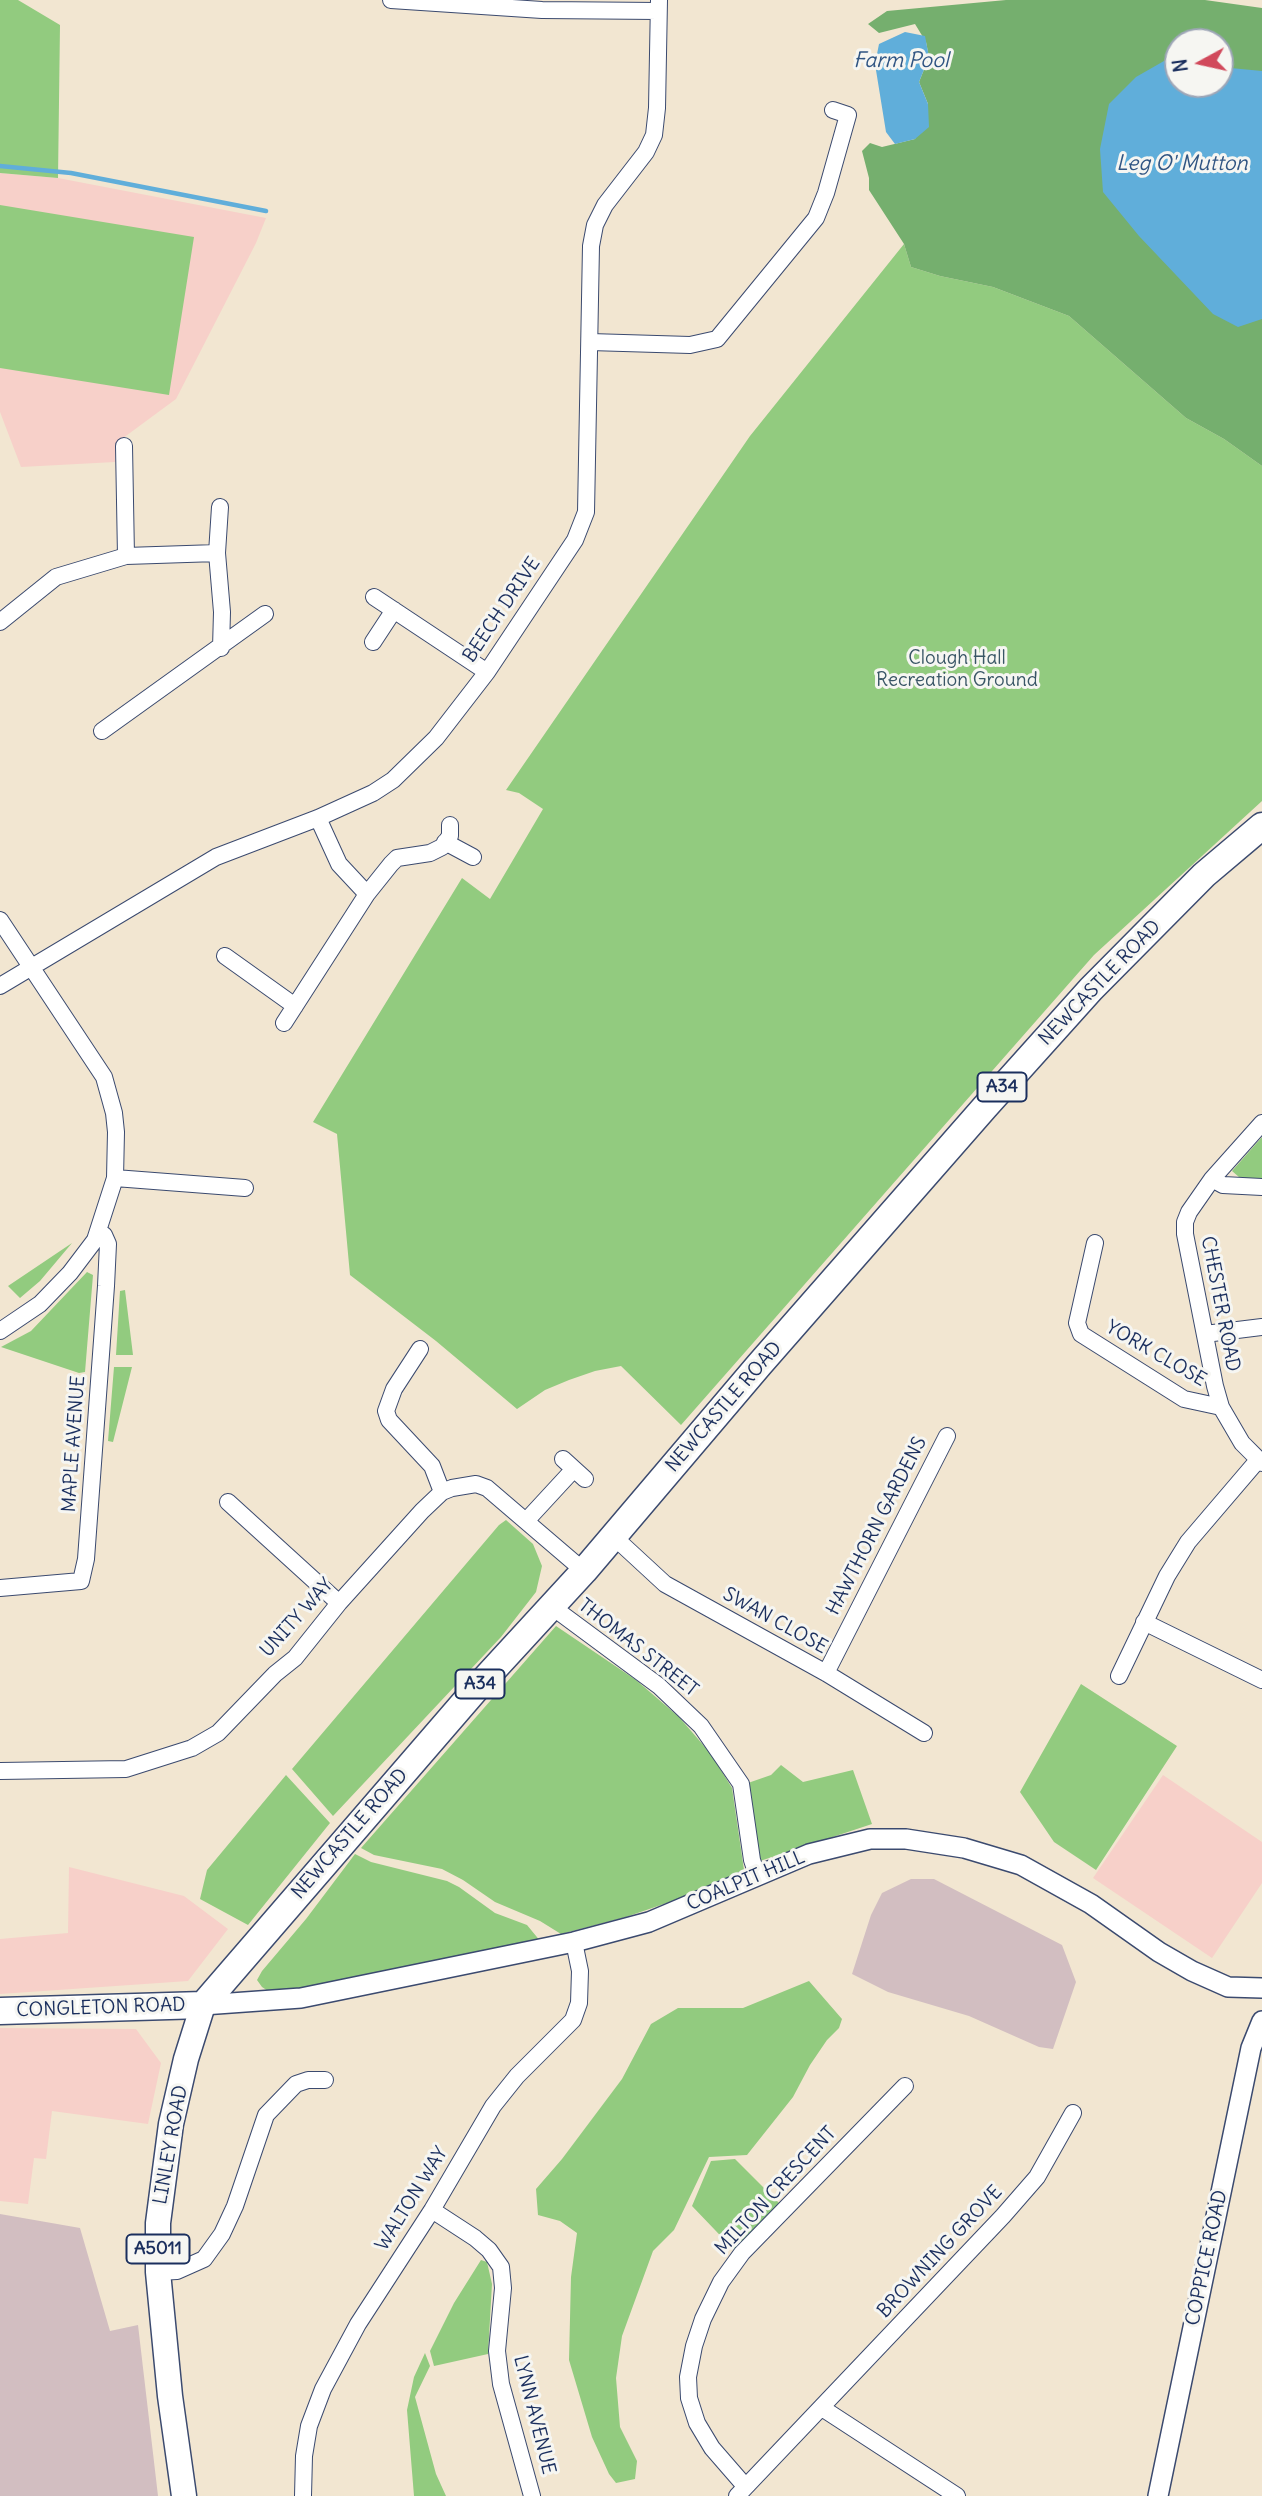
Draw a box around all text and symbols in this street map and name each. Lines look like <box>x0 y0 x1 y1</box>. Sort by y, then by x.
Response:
north arrow <box>1164 28 1234 98</box>
water label: Farm Pool <box>853 48 949 74</box>
text: N <box>1167 57 1193 74</box>
water label: Leg O' Mutton <box>1116 151 1248 177</box>
street label: BEECH DRIVE <box>459 553 545 667</box>
park label: Clough Hall Recreation Ground <box>876 648 1038 692</box>
street label: NEWCASTLE ROAD <box>1034 916 1166 1050</box>
road number: A34 <box>978 1072 1026 1102</box>
street label: CHESTER ROAD <box>1196 1234 1244 1374</box>
street label: YORK CLOSE <box>1102 1316 1210 1392</box>
street label: NEWCASTLE ROAD <box>661 1337 787 1477</box>
street label: MAPLE AVENUE <box>58 1375 90 1513</box>
street label: HAWTHORN GARDENS <box>822 1433 932 1619</box>
street label: UNITY WAY <box>256 1574 338 1662</box>
street label: SWAN CLOSE <box>719 1583 831 1659</box>
street label: THOMAS STREET <box>574 1594 702 1702</box>
road number: A34 <box>456 1670 504 1699</box>
street label: NEWCASTLE ROAD <box>287 1764 413 1904</box>
street label: COALPIT HILL <box>684 1846 808 1916</box>
street label: CONGLETON ROAD <box>16 1994 186 2022</box>
street label: LINLEY ROAD <box>149 2084 193 2206</box>
street label: MILTON CRESCENT <box>711 2122 841 2260</box>
street label: WALTON WAY <box>371 2143 453 2255</box>
street label: BROWNING GROVE <box>873 2181 1007 2323</box>
street label: COPPICE ROAD <box>1182 2188 1232 2328</box>
road number: A5011 <box>127 2234 190 2264</box>
street label: LYNN AVENUE <box>508 2353 560 2477</box>

